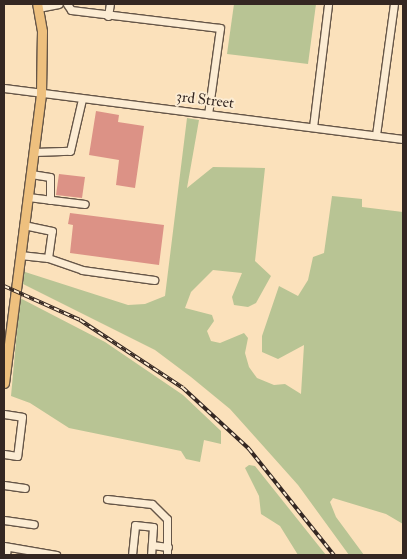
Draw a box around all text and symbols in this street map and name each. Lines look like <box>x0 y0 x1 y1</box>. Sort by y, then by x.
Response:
street label: 3rd Street <box>175 88 235 112</box>

